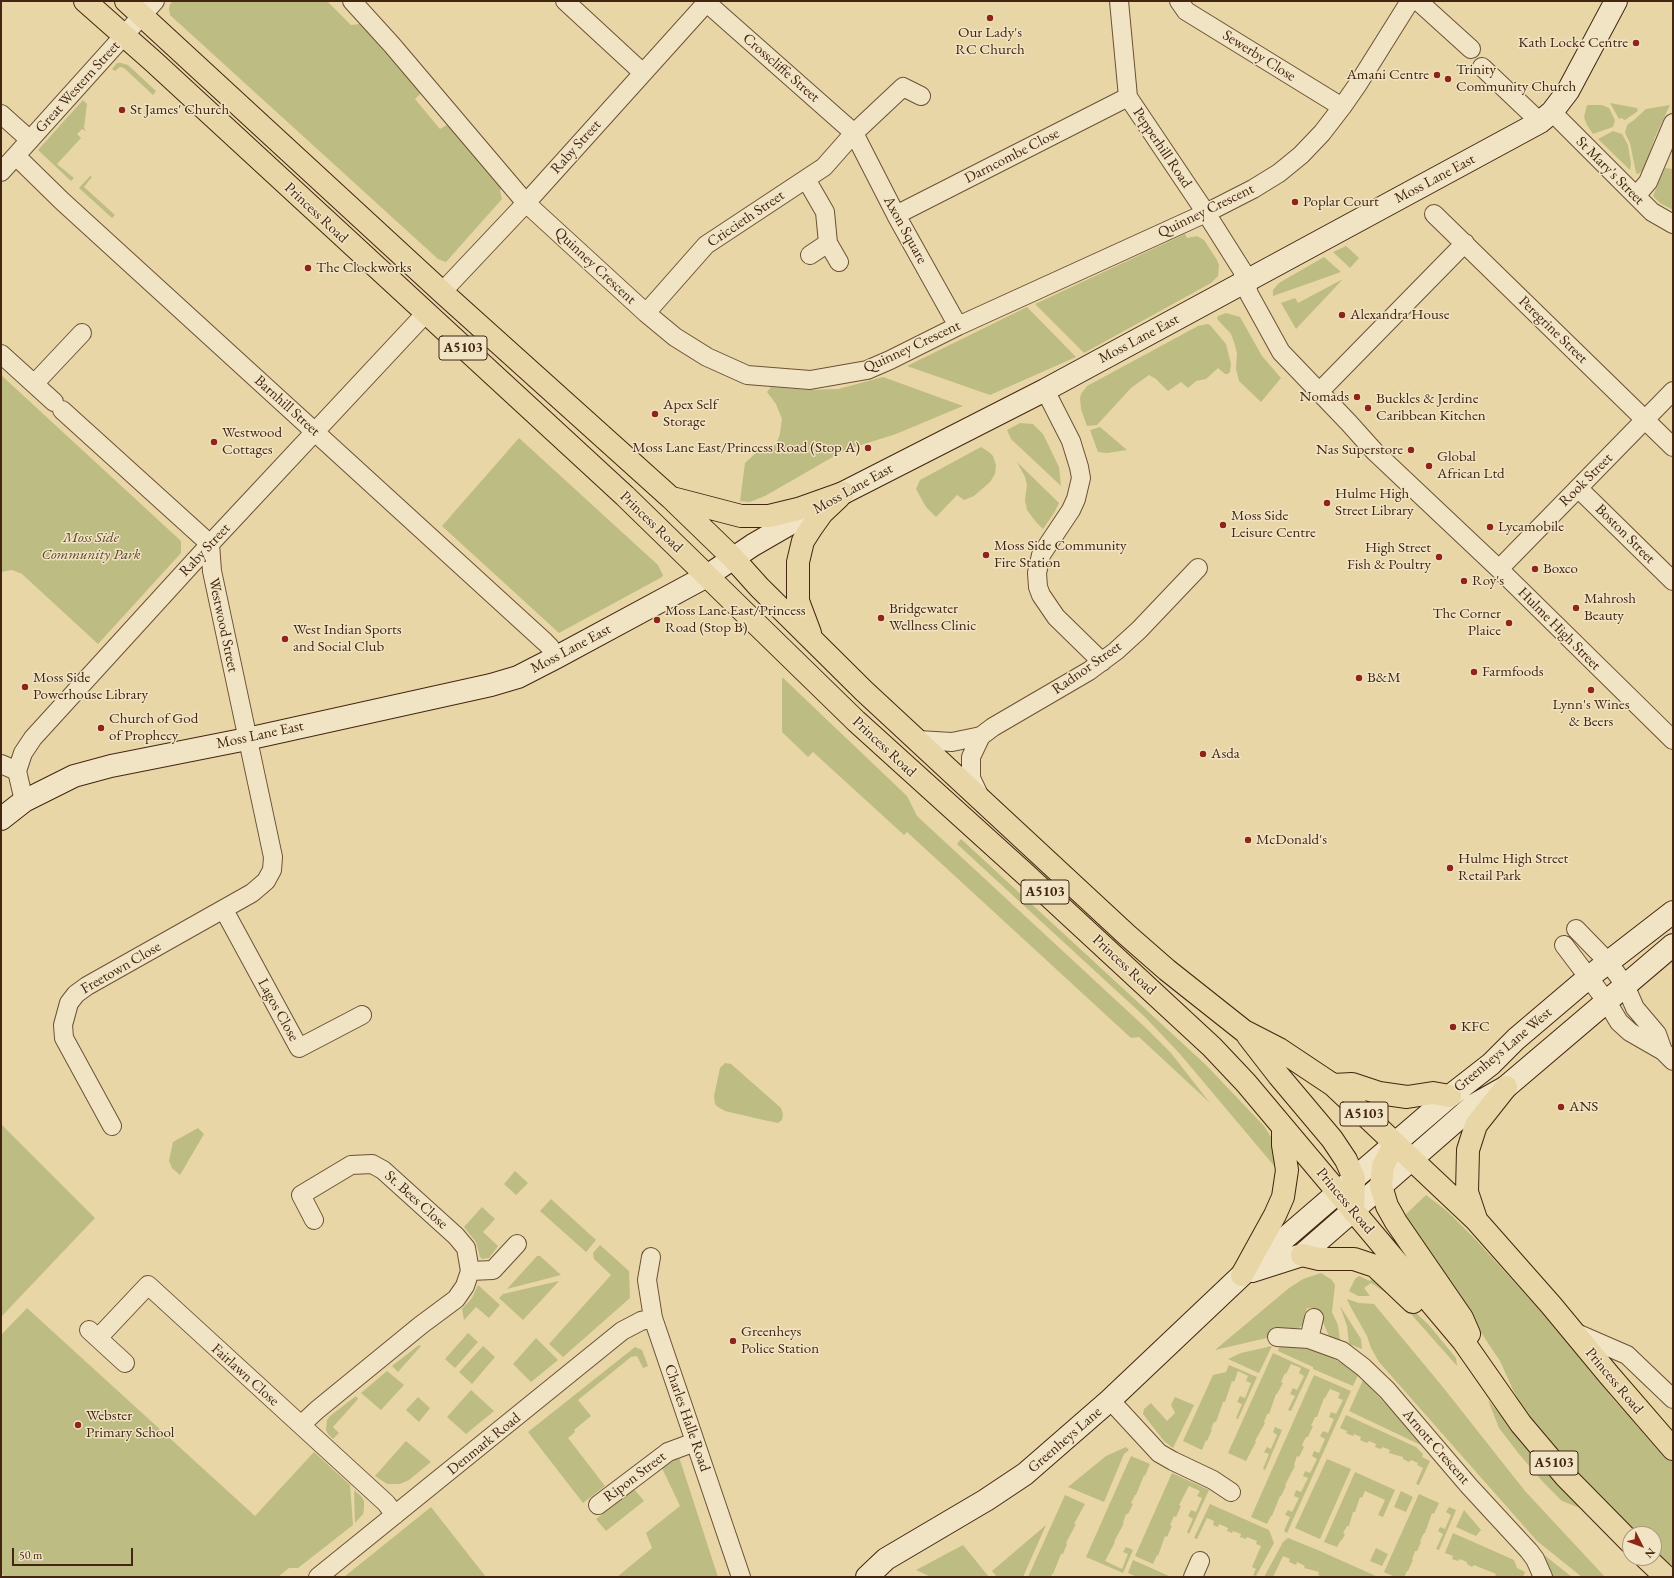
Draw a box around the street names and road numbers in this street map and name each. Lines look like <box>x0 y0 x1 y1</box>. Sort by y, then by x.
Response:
street label: Sewerby Close <box>1219 26 1299 86</box>
street label: Crosscliffe Street <box>739 30 823 106</box>
street label: Great Western Street <box>32 37 124 137</box>
street label: Pepperhill Road <box>1129 104 1195 192</box>
street label: Raby Street <box>547 116 605 178</box>
street label: Darncombe Close <box>962 124 1062 188</box>
street label: St Mary's Street <box>1572 133 1648 209</box>
street label: Moss Lane East <box>1392 150 1478 208</box>
street label: Princess Road <box>280 179 352 247</box>
street label: Quinney Crescent <box>1155 180 1257 242</box>
street label: Criccieth Street <box>704 187 788 251</box>
street label: Axon Square <box>879 193 931 267</box>
street label: Quinney Crescent <box>550 224 640 308</box>
street label: Peregrine Street <box>1515 293 1591 367</box>
street label: Moss Lane East <box>1096 310 1182 368</box>
street label: Quinney Crescent <box>861 317 963 377</box>
road number: A5103 <box>439 336 487 360</box>
street label: Barnhill Street <box>250 372 324 440</box>
street label: Rook Street <box>1555 449 1617 511</box>
street label: Moss Lane East <box>810 460 896 518</box>
street label: Princess Road <box>616 488 686 556</box>
street label: Boston Street <box>1591 500 1659 568</box>
street label: Raby Street <box>176 520 234 580</box>
street label: Westwood Street <box>204 576 242 674</box>
street label: Hulme High Street <box>1514 584 1604 674</box>
street label: Moss Lane East <box>528 620 614 678</box>
street label: Radnor Street <box>1049 638 1125 698</box>
street label: Princess Road <box>848 713 920 781</box>
street label: Moss Lane East <box>215 717 305 753</box>
road number: A5103 <box>1021 880 1069 904</box>
street label: Princess Road <box>1088 931 1160 999</box>
street label: Freetown Close <box>78 938 164 998</box>
street label: Lagos Close <box>253 976 303 1044</box>
street label: Greenheys Lane West <box>1450 1004 1556 1096</box>
road number: A5103 <box>1340 1102 1388 1126</box>
street label: Princess Road <box>1312 1164 1378 1238</box>
street label: St. Bees Close <box>381 1167 451 1233</box>
street label: Fairlawn Close <box>207 1340 283 1410</box>
street label: Princess Road <box>1581 1344 1647 1418</box>
street label: Charles Halle Road <box>660 1362 714 1474</box>
street label: Greenheys Lane <box>1024 1403 1106 1477</box>
street label: Arnott Crescent <box>1398 1406 1474 1488</box>
street label: Denmark Road <box>444 1409 524 1479</box>
street label: Ripon Street <box>600 1448 670 1506</box>
road number: A5103 <box>1530 1451 1578 1475</box>

